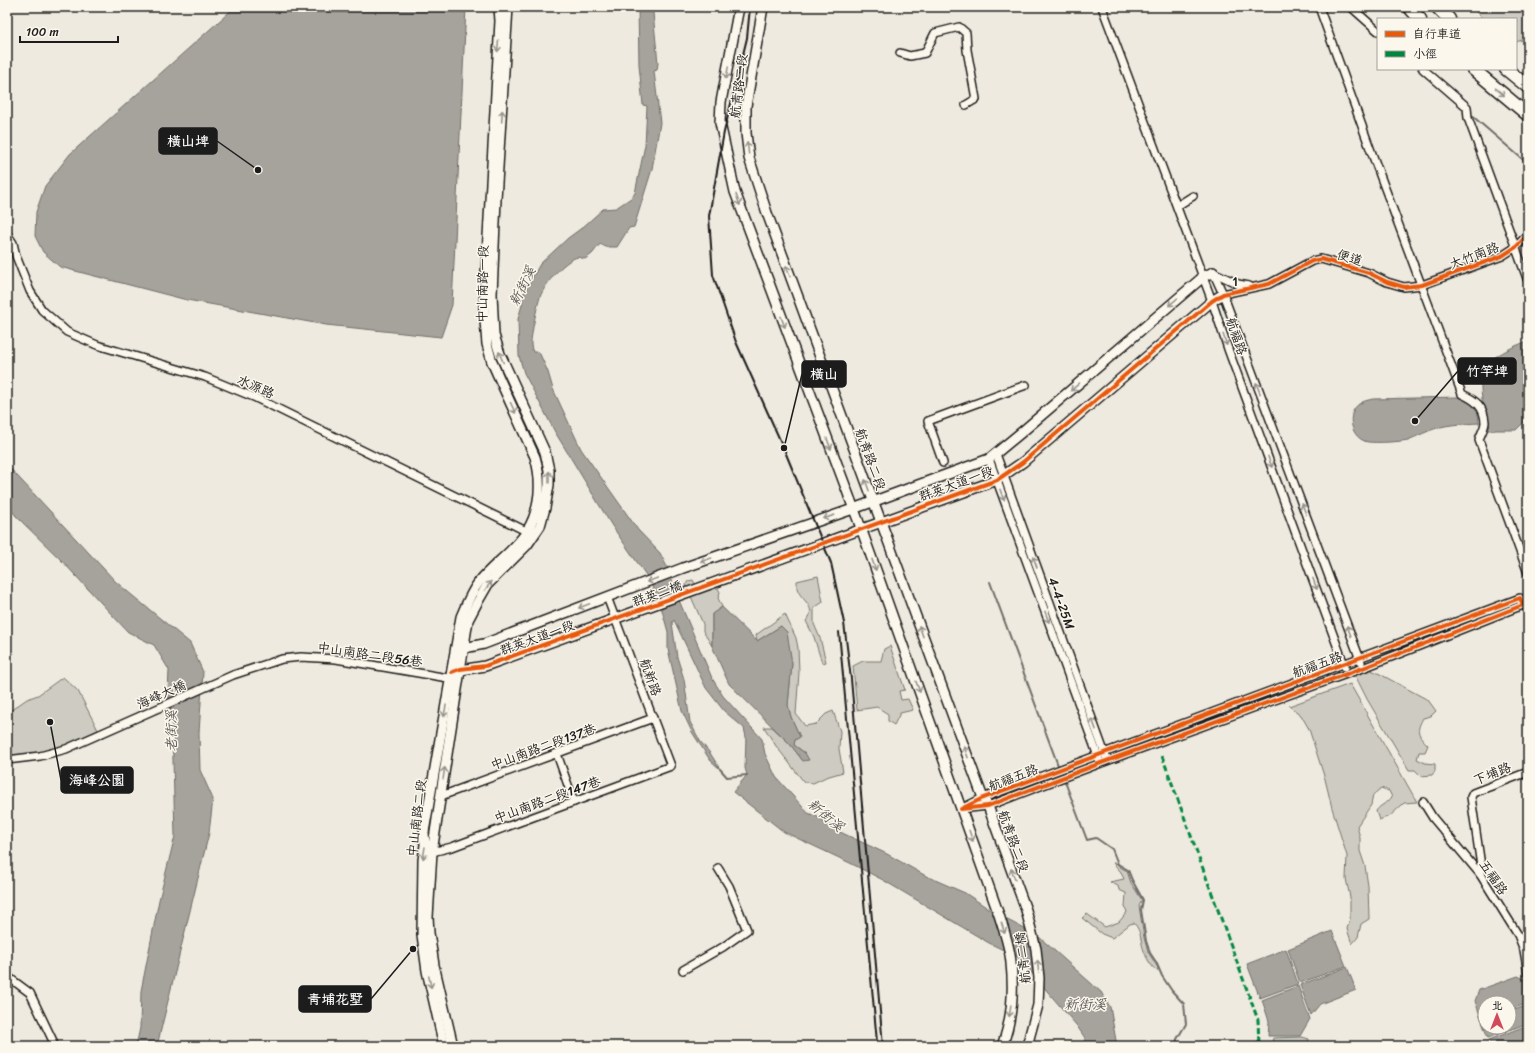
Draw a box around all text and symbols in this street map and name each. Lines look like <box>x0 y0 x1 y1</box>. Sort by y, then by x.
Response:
scale bar <box>20 18 118 44</box>
legend <box>1377 18 1517 70</box>
text: 100 m <box>26 21 59 43</box>
text: 自行車道 <box>1413 23 1461 45</box>
one-way arrow <box>494 39 501 52</box>
text: 小徑 <box>1413 43 1437 65</box>
street label: 航青路二段 <box>723 52 754 120</box>
one-way arrow <box>723 66 731 79</box>
one-way arrow <box>1495 88 1506 97</box>
one-way arrow <box>498 110 505 123</box>
callout: 橫山埤 <box>159 128 217 154</box>
text: 橫山埤 <box>167 129 209 154</box>
one-way arrow <box>744 142 751 155</box>
one-way arrow <box>735 194 743 206</box>
street label: 大竹南路 <box>1446 235 1503 276</box>
street label: 便道 <box>1334 243 1366 272</box>
street label: 中山南路一段 <box>470 245 495 323</box>
water label: 新街溪 <box>502 261 543 311</box>
one-way arrow <box>784 265 792 277</box>
street label: 1 <box>1230 270 1241 293</box>
one-way arrow <box>1168 298 1179 307</box>
street label: 航福路 <box>1219 314 1254 358</box>
one-way arrow <box>780 316 788 328</box>
one-way arrow <box>1222 334 1229 347</box>
one-way arrow <box>497 351 505 363</box>
callout: 竹竿埤 <box>1458 358 1516 384</box>
text: 竹竿埤 <box>1466 359 1508 384</box>
callout: 橫山 <box>802 361 846 387</box>
text: 橫山 <box>810 362 838 387</box>
street label: 水源路 <box>233 368 278 405</box>
one-way arrow <box>1254 382 1262 394</box>
one-way arrow <box>1069 383 1080 392</box>
one-way arrow <box>509 402 517 414</box>
street label: 航青路二段 <box>849 425 892 494</box>
one-way arrow <box>825 437 833 449</box>
one-way arrow <box>1266 456 1274 468</box>
street label: 群英大道一段 <box>916 459 997 508</box>
one-way arrow <box>545 471 553 484</box>
one-way arrow <box>863 479 871 491</box>
one-way arrow <box>999 489 1007 501</box>
one-way arrow <box>1299 504 1307 516</box>
one-way arrow <box>823 514 836 521</box>
one-way arrow <box>701 557 713 565</box>
one-way arrow <box>1030 557 1038 569</box>
one-way arrow <box>870 559 878 571</box>
street label: 群英二橋 <box>629 574 686 613</box>
street label: 4-4-25M <box>1041 574 1082 633</box>
one-way arrow <box>645 577 658 584</box>
one-way arrow <box>1311 578 1319 590</box>
one-way arrow <box>484 581 492 592</box>
one-way arrow <box>579 602 591 610</box>
one-way arrow <box>1044 611 1052 623</box>
street label: 群英大道一段 <box>497 613 578 662</box>
one-way arrow <box>916 625 924 637</box>
one-way arrow <box>1345 625 1353 637</box>
street label: 中山南路二段56巷 <box>316 636 424 673</box>
street label: 航福五路 <box>1289 645 1346 684</box>
street label: 航新路 <box>633 655 668 699</box>
street label: 海峰大橋 <box>133 673 190 716</box>
one-way arrow <box>914 681 922 693</box>
one-way arrow <box>441 704 449 717</box>
water label: 老街溪 <box>159 709 184 752</box>
street label: 中山南路二段137巷 <box>487 717 599 776</box>
one-way arrow <box>1089 718 1097 730</box>
one-way arrow <box>962 746 969 759</box>
street label: 下埔路 <box>1470 755 1515 791</box>
street label: 航福五路 <box>985 757 1042 798</box>
callout: 海峰公園 <box>61 767 133 793</box>
one-way arrow <box>440 767 448 780</box>
text: 海峰公園 <box>69 768 125 793</box>
street label: 中山南路二段147巷 <box>491 769 604 829</box>
street label: 中山南路二段 <box>400 778 433 858</box>
water label: 新街溪 <box>802 792 851 839</box>
street label: 航青路二段 <box>992 807 1035 876</box>
one-way arrow <box>968 830 975 843</box>
one-way arrow <box>420 846 428 859</box>
street label: 五福路 <box>1473 855 1514 900</box>
one-way arrow <box>1008 868 1016 880</box>
one-way arrow <box>1000 921 1007 934</box>
street label: 航青二橋 <box>1008 931 1037 985</box>
one-way arrow <box>1034 960 1041 973</box>
one-way arrow <box>427 975 435 988</box>
callout: 青埔花墅 <box>299 986 371 1012</box>
text: 青埔花墅 <box>307 987 363 1012</box>
water label: 新街溪 <box>1064 992 1107 1017</box>
north arrow <box>1477 995 1517 1035</box>
text: 北 <box>1492 996 1503 1015</box>
one-way arrow <box>1006 1005 1014 1018</box>

